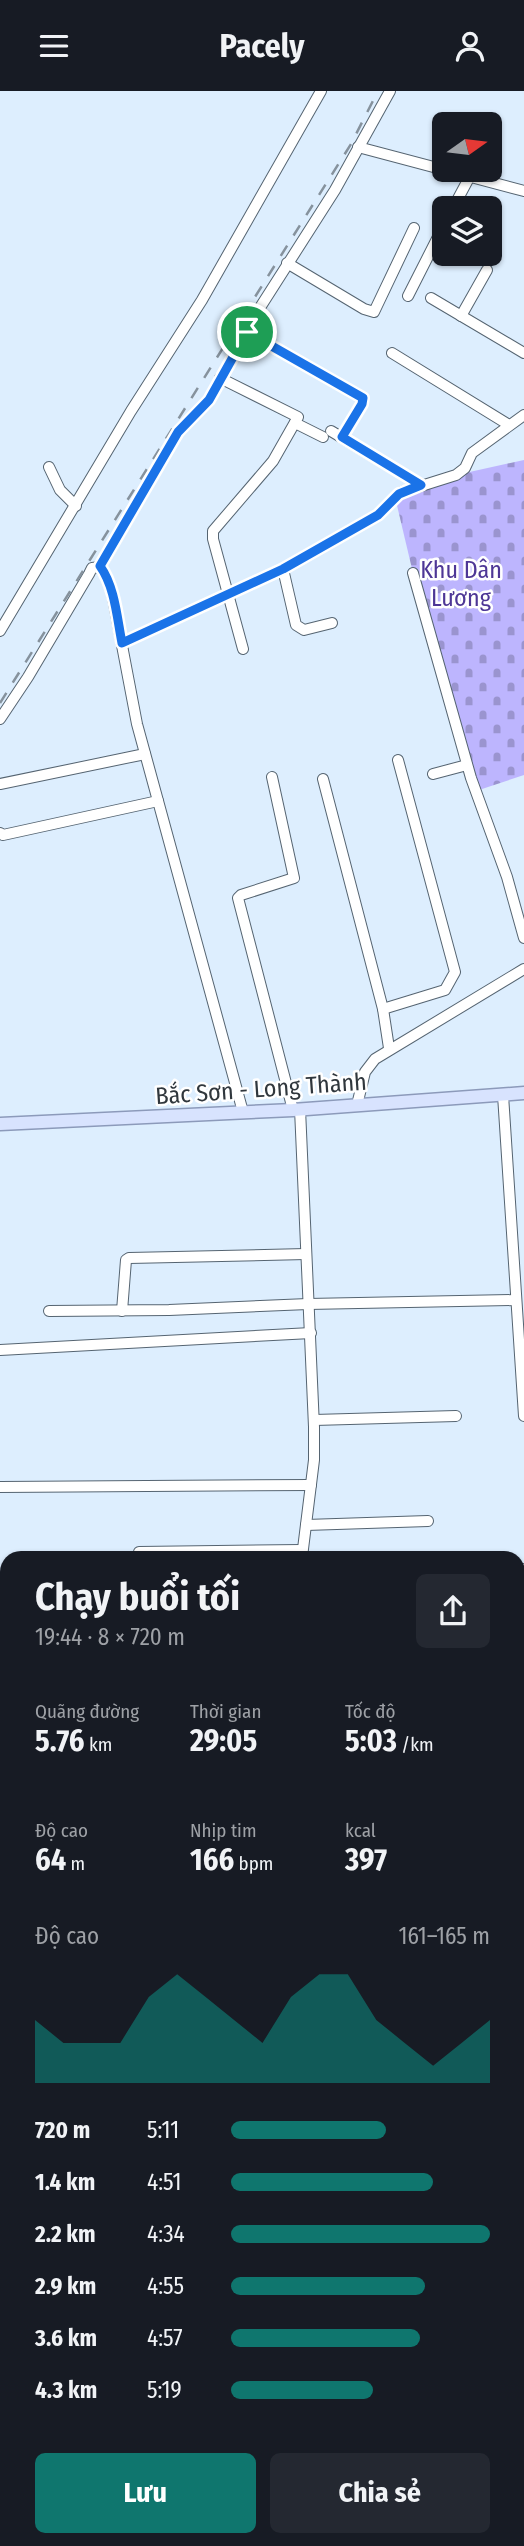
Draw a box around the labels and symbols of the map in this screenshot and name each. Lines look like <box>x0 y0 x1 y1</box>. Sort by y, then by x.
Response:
north arrow <box>432 112 502 182</box>
pin <box>217 302 277 362</box>
park label: Khu Dân Lương <box>420 556 502 612</box>
street label: Bắc Sơn - Long Thành <box>154 1067 368 1110</box>

